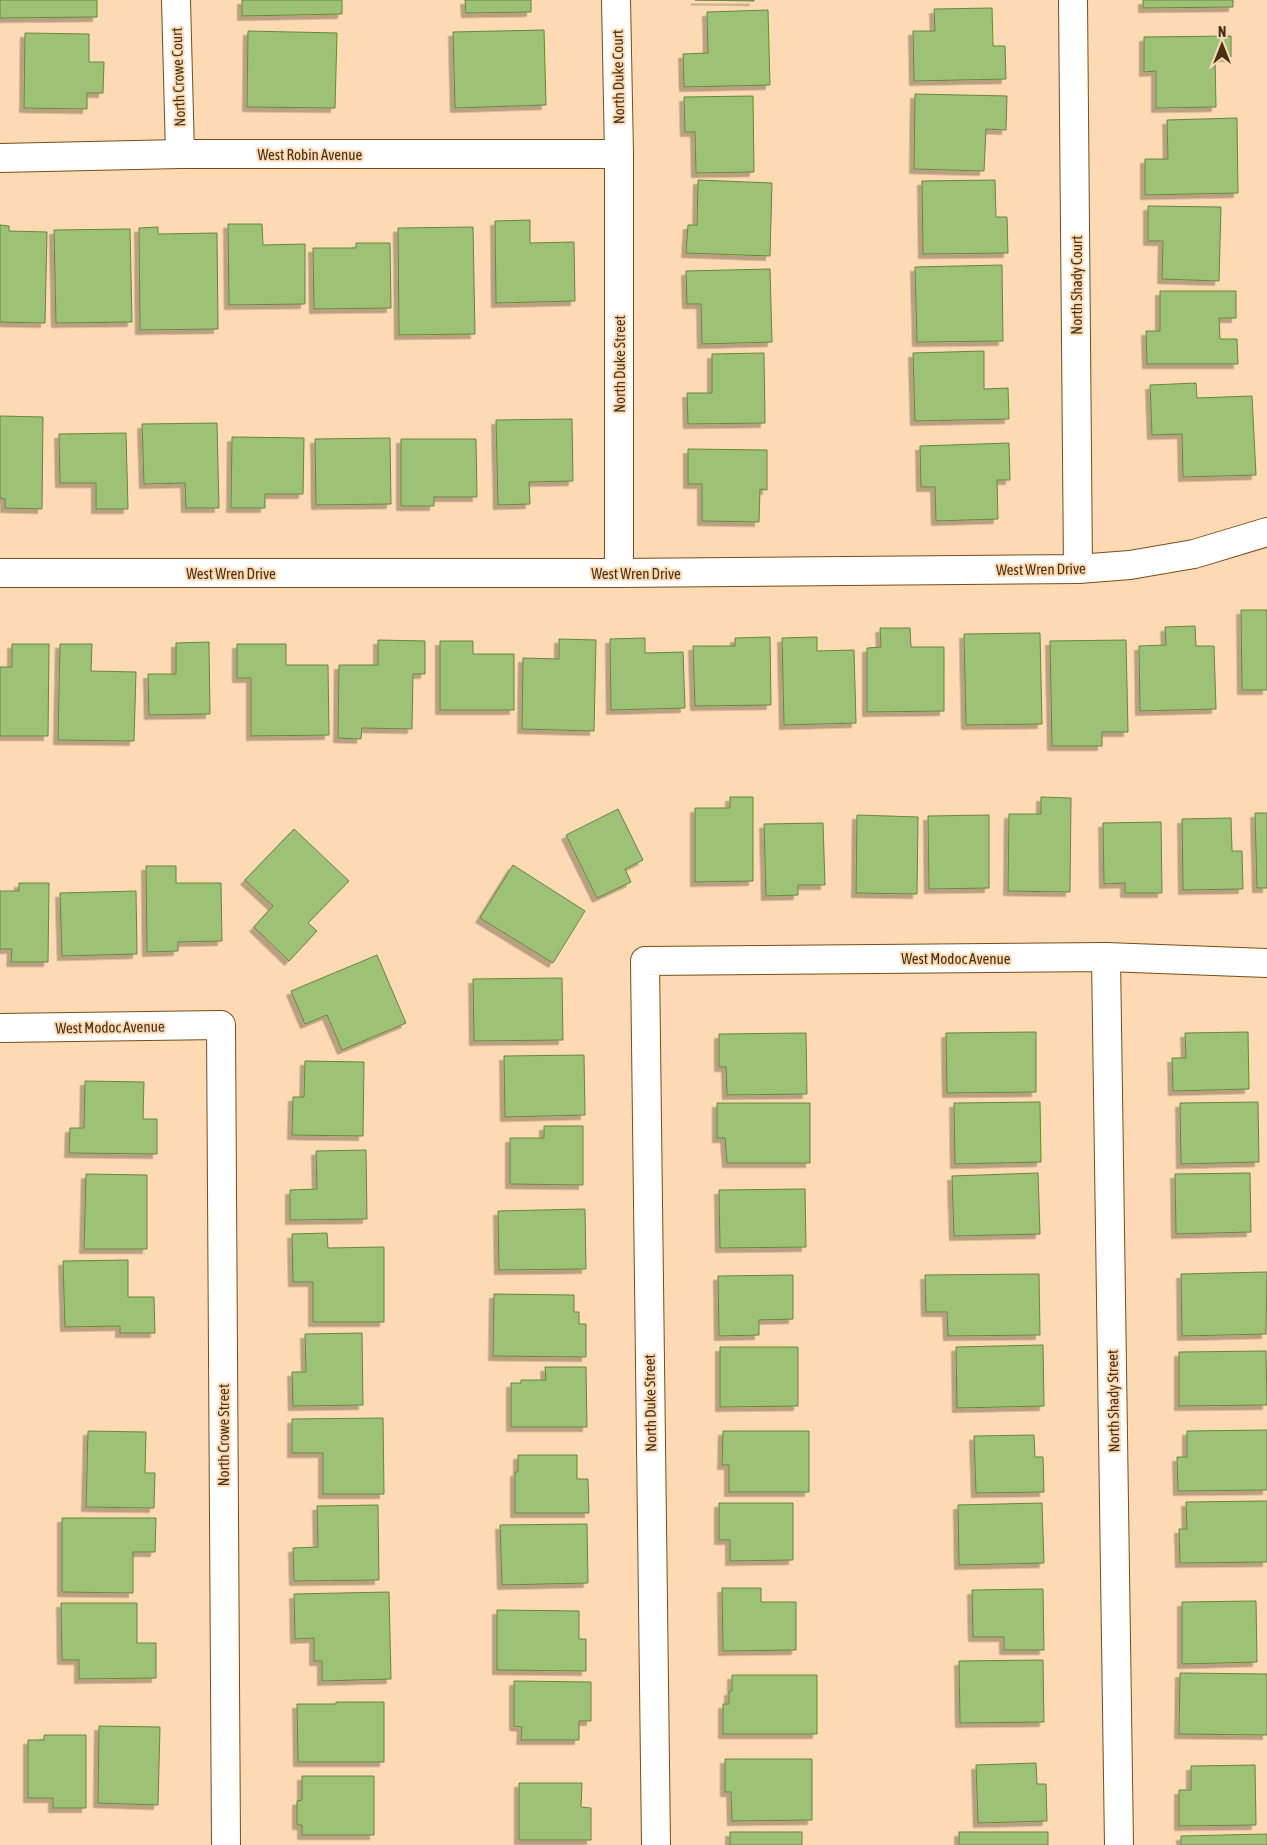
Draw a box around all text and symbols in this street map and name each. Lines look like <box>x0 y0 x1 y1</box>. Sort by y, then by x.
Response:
north arrow <box>1197 20 1247 70</box>
text: N <box>1218 24 1226 40</box>
street label: North Crowe Court <box>168 27 188 127</box>
street label: North Duke Court <box>609 30 627 124</box>
street label: West Robin Avenue <box>258 146 363 163</box>
street label: North Shady Court <box>1068 235 1085 335</box>
street label: North Duke Street <box>611 315 628 413</box>
street label: West Wren Drive <box>996 560 1086 578</box>
street label: West Wren Drive <box>186 565 276 582</box>
street label: West Wren Drive <box>591 565 681 582</box>
street label: West Modoc Avenue <box>901 950 1011 967</box>
street label: West Modoc Avenue <box>55 1018 165 1036</box>
street label: North Shady Street <box>1104 1350 1122 1452</box>
street label: North Duke Street <box>641 1354 659 1452</box>
street label: North Crowe Street <box>215 1384 232 1486</box>

